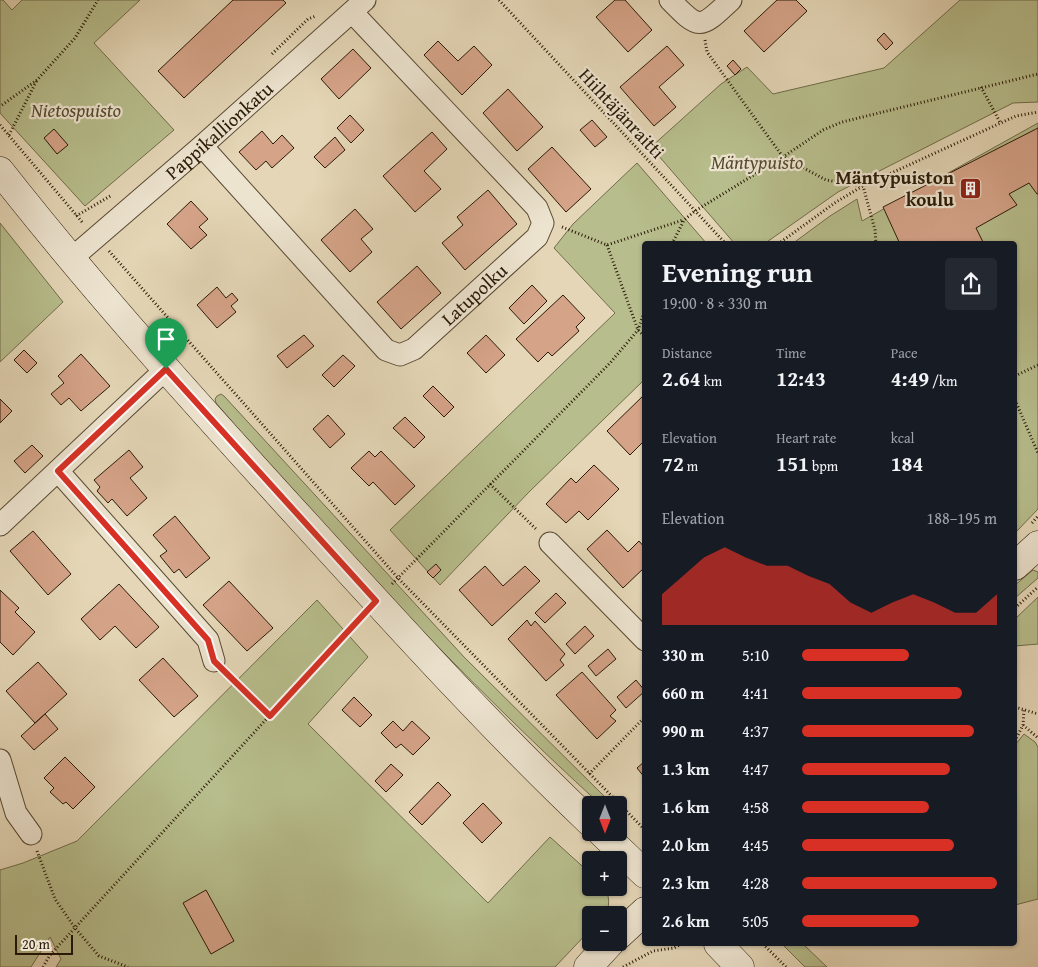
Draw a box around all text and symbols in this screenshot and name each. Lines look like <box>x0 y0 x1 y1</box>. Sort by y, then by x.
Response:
street label: Hiihtäjänraitti <box>573 61 671 165</box>
street label: Pappikallionkatu <box>159 74 280 186</box>
park label: Nietospuisto <box>30 96 121 124</box>
park label: Mäntypuisto <box>711 148 803 176</box>
place label: Mäntypuiston koulu <box>835 163 955 213</box>
building icon: Mäntypuiston koulu <box>958 176 982 200</box>
text: Evening run <box>662 251 813 292</box>
street label: Latupolku <box>435 256 514 332</box>
button: share <box>945 258 997 310</box>
text: 19:00 · 8 × 330 m <box>662 291 767 315</box>
pin <box>145 318 187 369</box>
icon: arrive <box>152 325 180 353</box>
text: Distance <box>662 343 712 363</box>
text: Time <box>776 343 806 363</box>
text: Pace <box>891 343 918 363</box>
text: 2.64 <box>662 363 701 394</box>
text: 12:43 <box>776 363 826 394</box>
text: 4:49 <box>891 363 929 394</box>
text: km <box>701 371 722 391</box>
text: /km <box>929 371 957 391</box>
text: Elevation <box>662 428 717 448</box>
text: Heart rate <box>776 428 836 448</box>
text: kcal <box>891 428 915 448</box>
text: 72 <box>662 448 684 479</box>
text: 151 <box>776 448 809 479</box>
text: 184 <box>891 448 923 479</box>
text: m <box>684 456 698 476</box>
text: bpm <box>809 456 838 476</box>
text: Elevation <box>662 506 725 530</box>
text: 188–195 m <box>927 506 997 530</box>
text: 330 m <box>662 643 704 667</box>
text: 5:10 <box>742 643 769 667</box>
text: 660 m <box>662 681 704 705</box>
text: 4:41 <box>742 681 769 705</box>
text: 990 m <box>662 719 704 743</box>
text: 4:37 <box>742 719 769 743</box>
text: 1.3 km <box>662 757 709 781</box>
text: 4:47 <box>742 757 769 781</box>
text: 1.6 km <box>662 795 709 819</box>
text: 4:58 <box>742 795 769 819</box>
north arrow <box>582 796 628 841</box>
map controls <box>582 796 627 951</box>
text: 2.0 km <box>662 833 709 857</box>
text: 4:45 <box>742 833 769 857</box>
button: + <box>582 851 627 896</box>
text: 2.3 km <box>662 871 709 895</box>
text: 4:28 <box>742 871 769 895</box>
button: − <box>582 906 627 951</box>
text: 2.6 km <box>662 909 709 933</box>
text: 5:05 <box>742 909 769 933</box>
scale bar <box>15 932 72 955</box>
text: 20 m <box>22 934 50 954</box>

